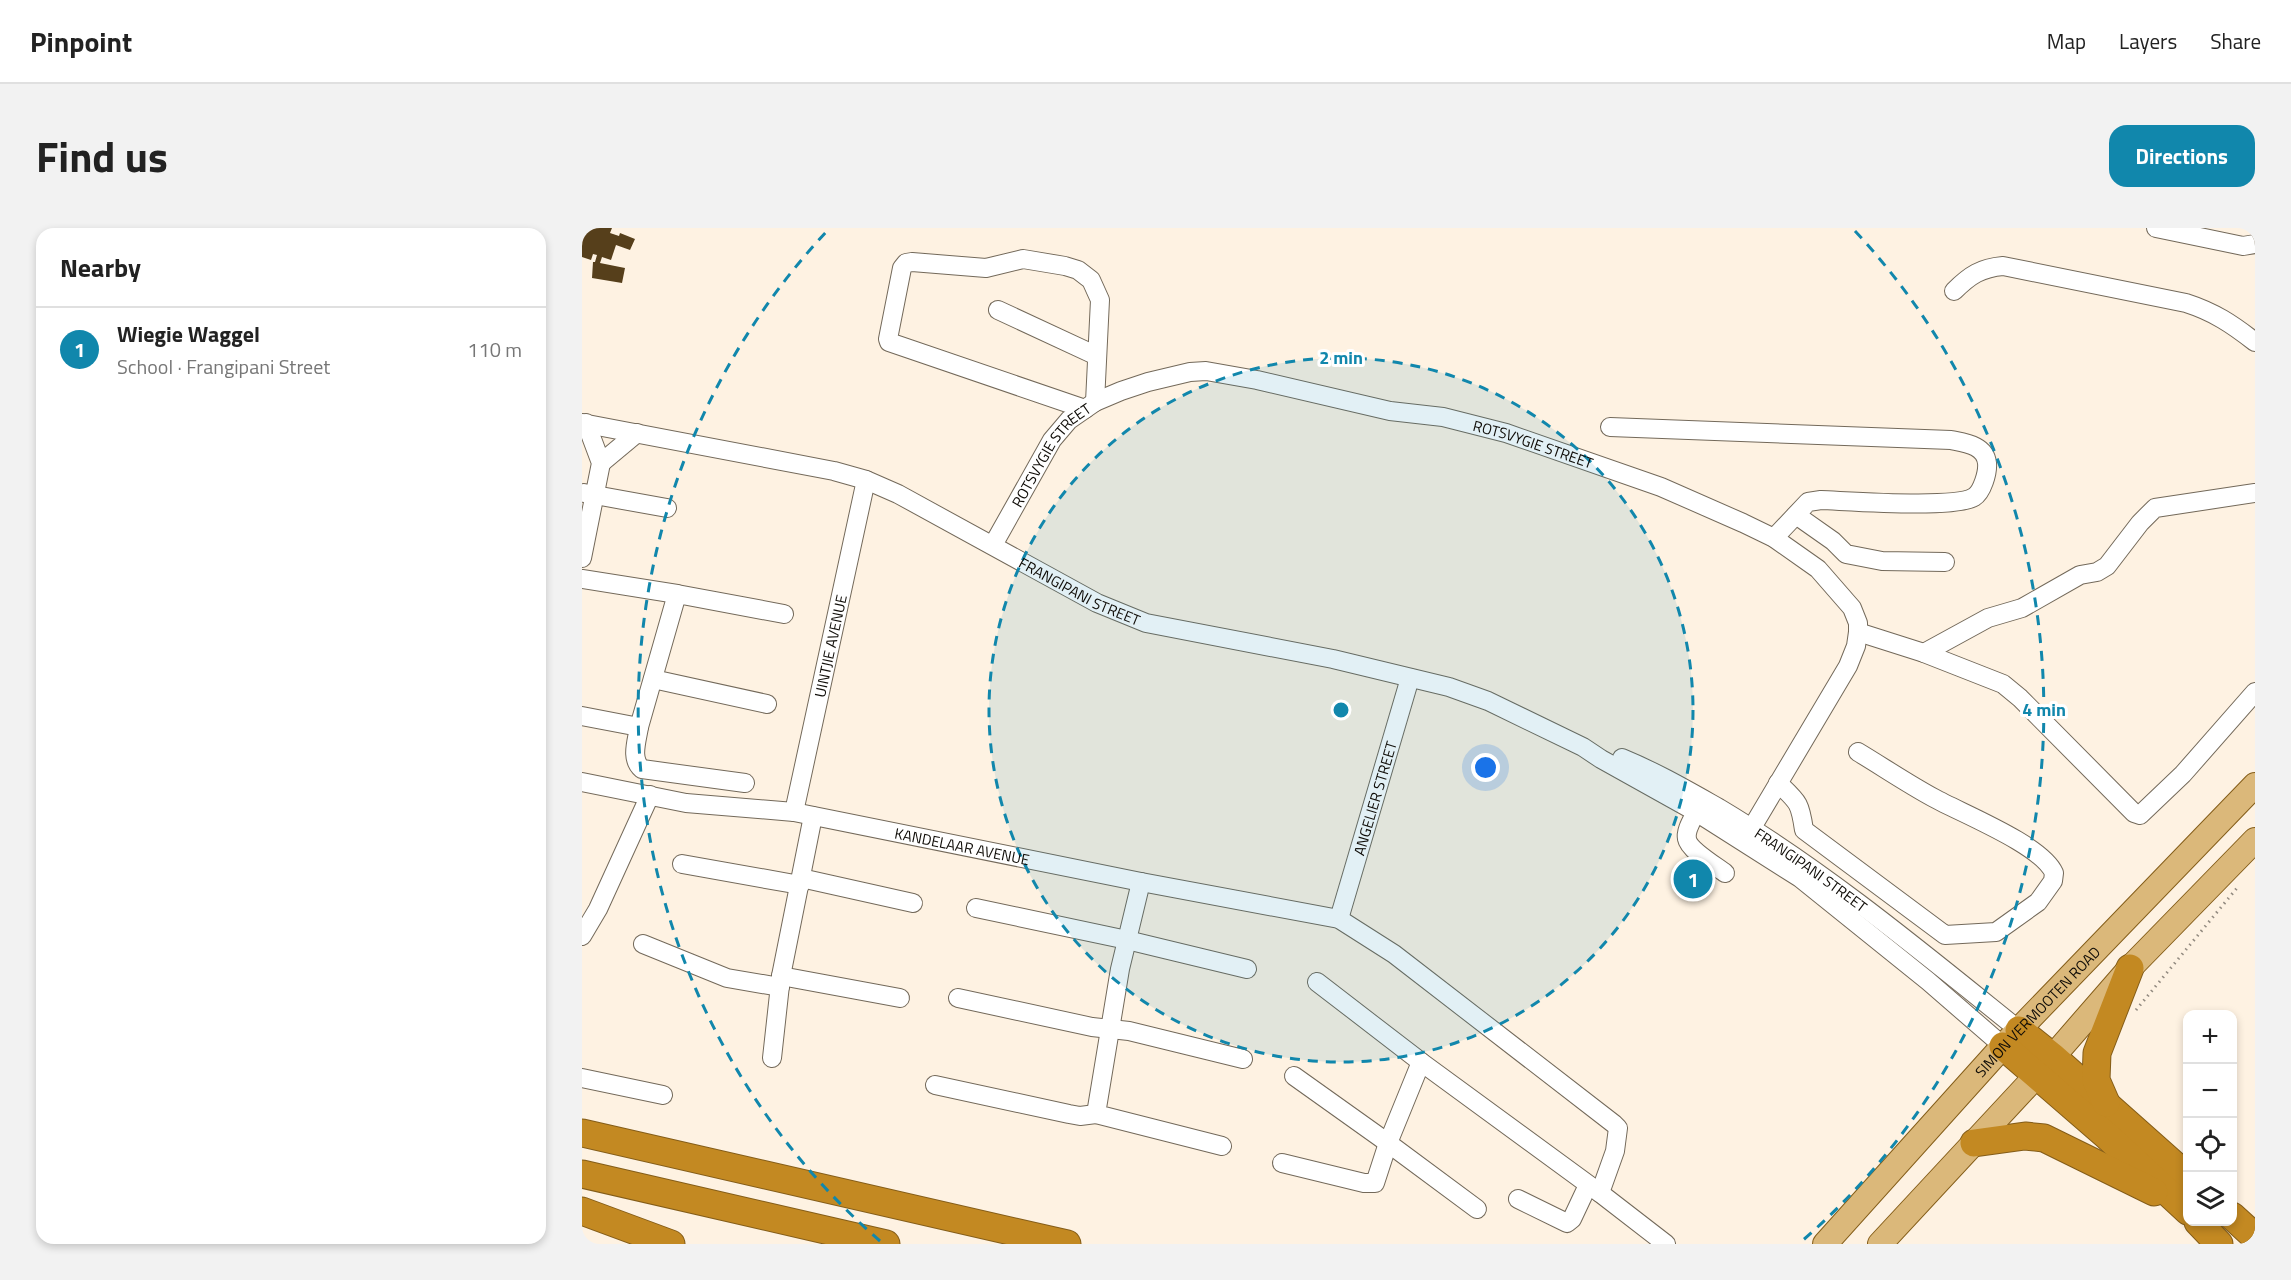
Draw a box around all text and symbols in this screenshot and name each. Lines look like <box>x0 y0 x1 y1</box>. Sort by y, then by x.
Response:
text: Pinpoint <box>30 20 132 63</box>
text: Map <box>2047 25 2086 57</box>
text: Layers <box>2119 25 2177 57</box>
text: Share <box>2210 25 2261 57</box>
text: Find us <box>36 124 168 188</box>
button: Directions <box>2109 125 2255 187</box>
text: Nearby <box>60 248 141 287</box>
text: Wiegie Waggel <box>117 317 260 351</box>
text: 1 <box>74 334 85 365</box>
text: 110 m <box>467 334 522 365</box>
text: 2 min <box>1319 344 1363 371</box>
text: School · Frangipani Street <box>117 351 330 382</box>
street label: ROTSVYGIE STREET <box>1005 397 1095 511</box>
street label: ROTSVYGIE STREET <box>1471 414 1597 474</box>
street label: FRANGIPANI STREET <box>1015 551 1144 631</box>
street label: UINTJIE AVENUE <box>808 592 852 699</box>
text: 4 min <box>2022 696 2066 723</box>
centre of rings <box>1331 700 1351 720</box>
street label: ANGELIER STREET <box>1347 738 1402 858</box>
your location <box>1471 753 1500 782</box>
street label: KANDELAAR AVENUE <box>893 821 1032 871</box>
street label: FRANGIPANI STREET <box>1750 822 1872 917</box>
pin: 1 <box>1674 856 1712 902</box>
street label: SIMON VERMOOTEN ROAD <box>1969 941 2105 1082</box>
map controls <box>2183 1010 2237 1226</box>
button: + <box>2183 1010 2237 1064</box>
button: − <box>2183 1064 2237 1118</box>
button: locate <box>2183 1118 2237 1172</box>
button: layers <box>2183 1172 2237 1226</box>

